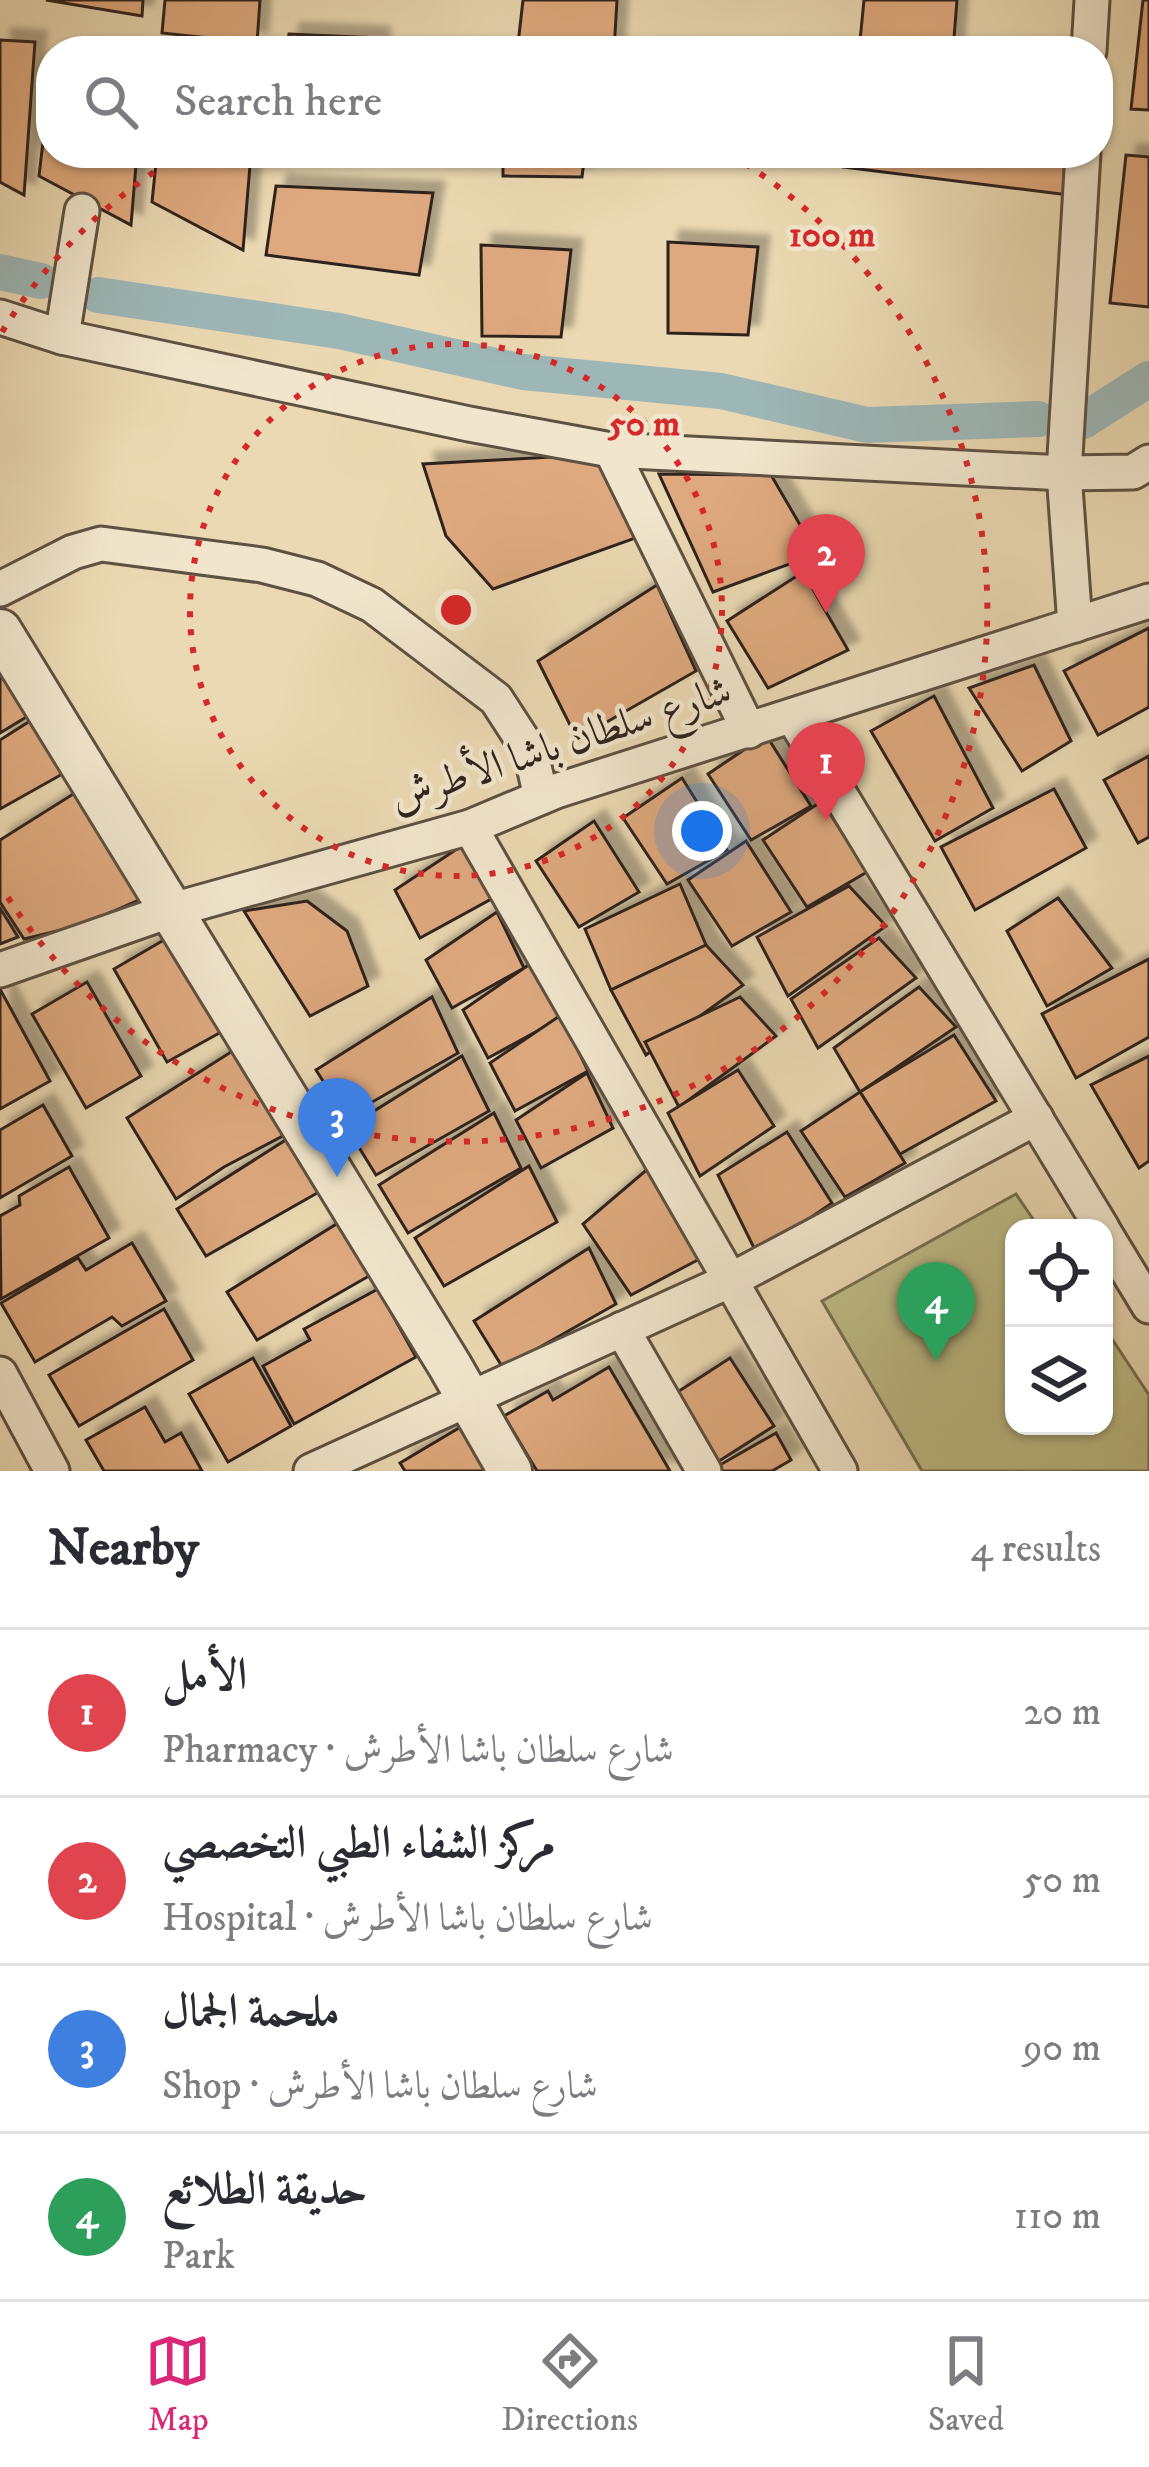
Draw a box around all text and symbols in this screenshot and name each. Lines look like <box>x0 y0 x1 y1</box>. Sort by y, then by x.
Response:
search box <box>36 36 1113 168</box>
icon: search <box>78 69 144 135</box>
text: Search here <box>174 74 382 130</box>
text: 100 m <box>789 213 875 258</box>
text: 50 m <box>607 402 680 447</box>
pin: 2 <box>787 514 865 613</box>
centre of rings <box>435 589 477 631</box>
street label: شارع سلطان باشا الأطرش <box>383 661 740 831</box>
pin: 1 <box>787 722 865 821</box>
your location <box>672 801 732 861</box>
pin: 3 <box>298 1078 376 1177</box>
map controls <box>1005 1219 1113 1435</box>
button: locate <box>1005 1219 1113 1327</box>
pin: 4 <box>897 1262 975 1361</box>
button: layers <box>1005 1327 1113 1435</box>
text: Nearby <box>48 1517 199 1581</box>
text: 4 results <box>971 1525 1101 1574</box>
text: الأمل <box>162 1648 247 1704</box>
text: 1 <box>80 1688 94 1737</box>
text: 20 m <box>1023 1688 1101 1737</box>
text: Pharmacy · شارع سلطان باشا الأطرش <box>162 1726 674 1775</box>
text: مركز الشفاء الطبي التخصصي <box>162 1816 555 1872</box>
text: 2 <box>77 1856 97 1905</box>
text: 50 m <box>1023 1856 1101 1905</box>
text: Hospital · شارع سلطان باشا الأطرش <box>162 1894 653 1943</box>
text: ملحمة الجمال <box>162 1984 340 2040</box>
text: 3 <box>80 2024 94 2073</box>
text: 90 m <box>1023 2024 1101 2073</box>
text: Shop · شارع سلطان باشا الأطرش <box>162 2062 598 2111</box>
text: حديقة الطلائع <box>162 2162 367 2218</box>
text: 4 <box>76 2192 98 2241</box>
text: 110 m <box>1014 2192 1101 2241</box>
text: Park <box>162 2232 235 2281</box>
tab: Map <box>145 2328 211 2441</box>
tab: Directions <box>501 2328 638 2441</box>
tab: Saved <box>928 2328 1004 2441</box>

